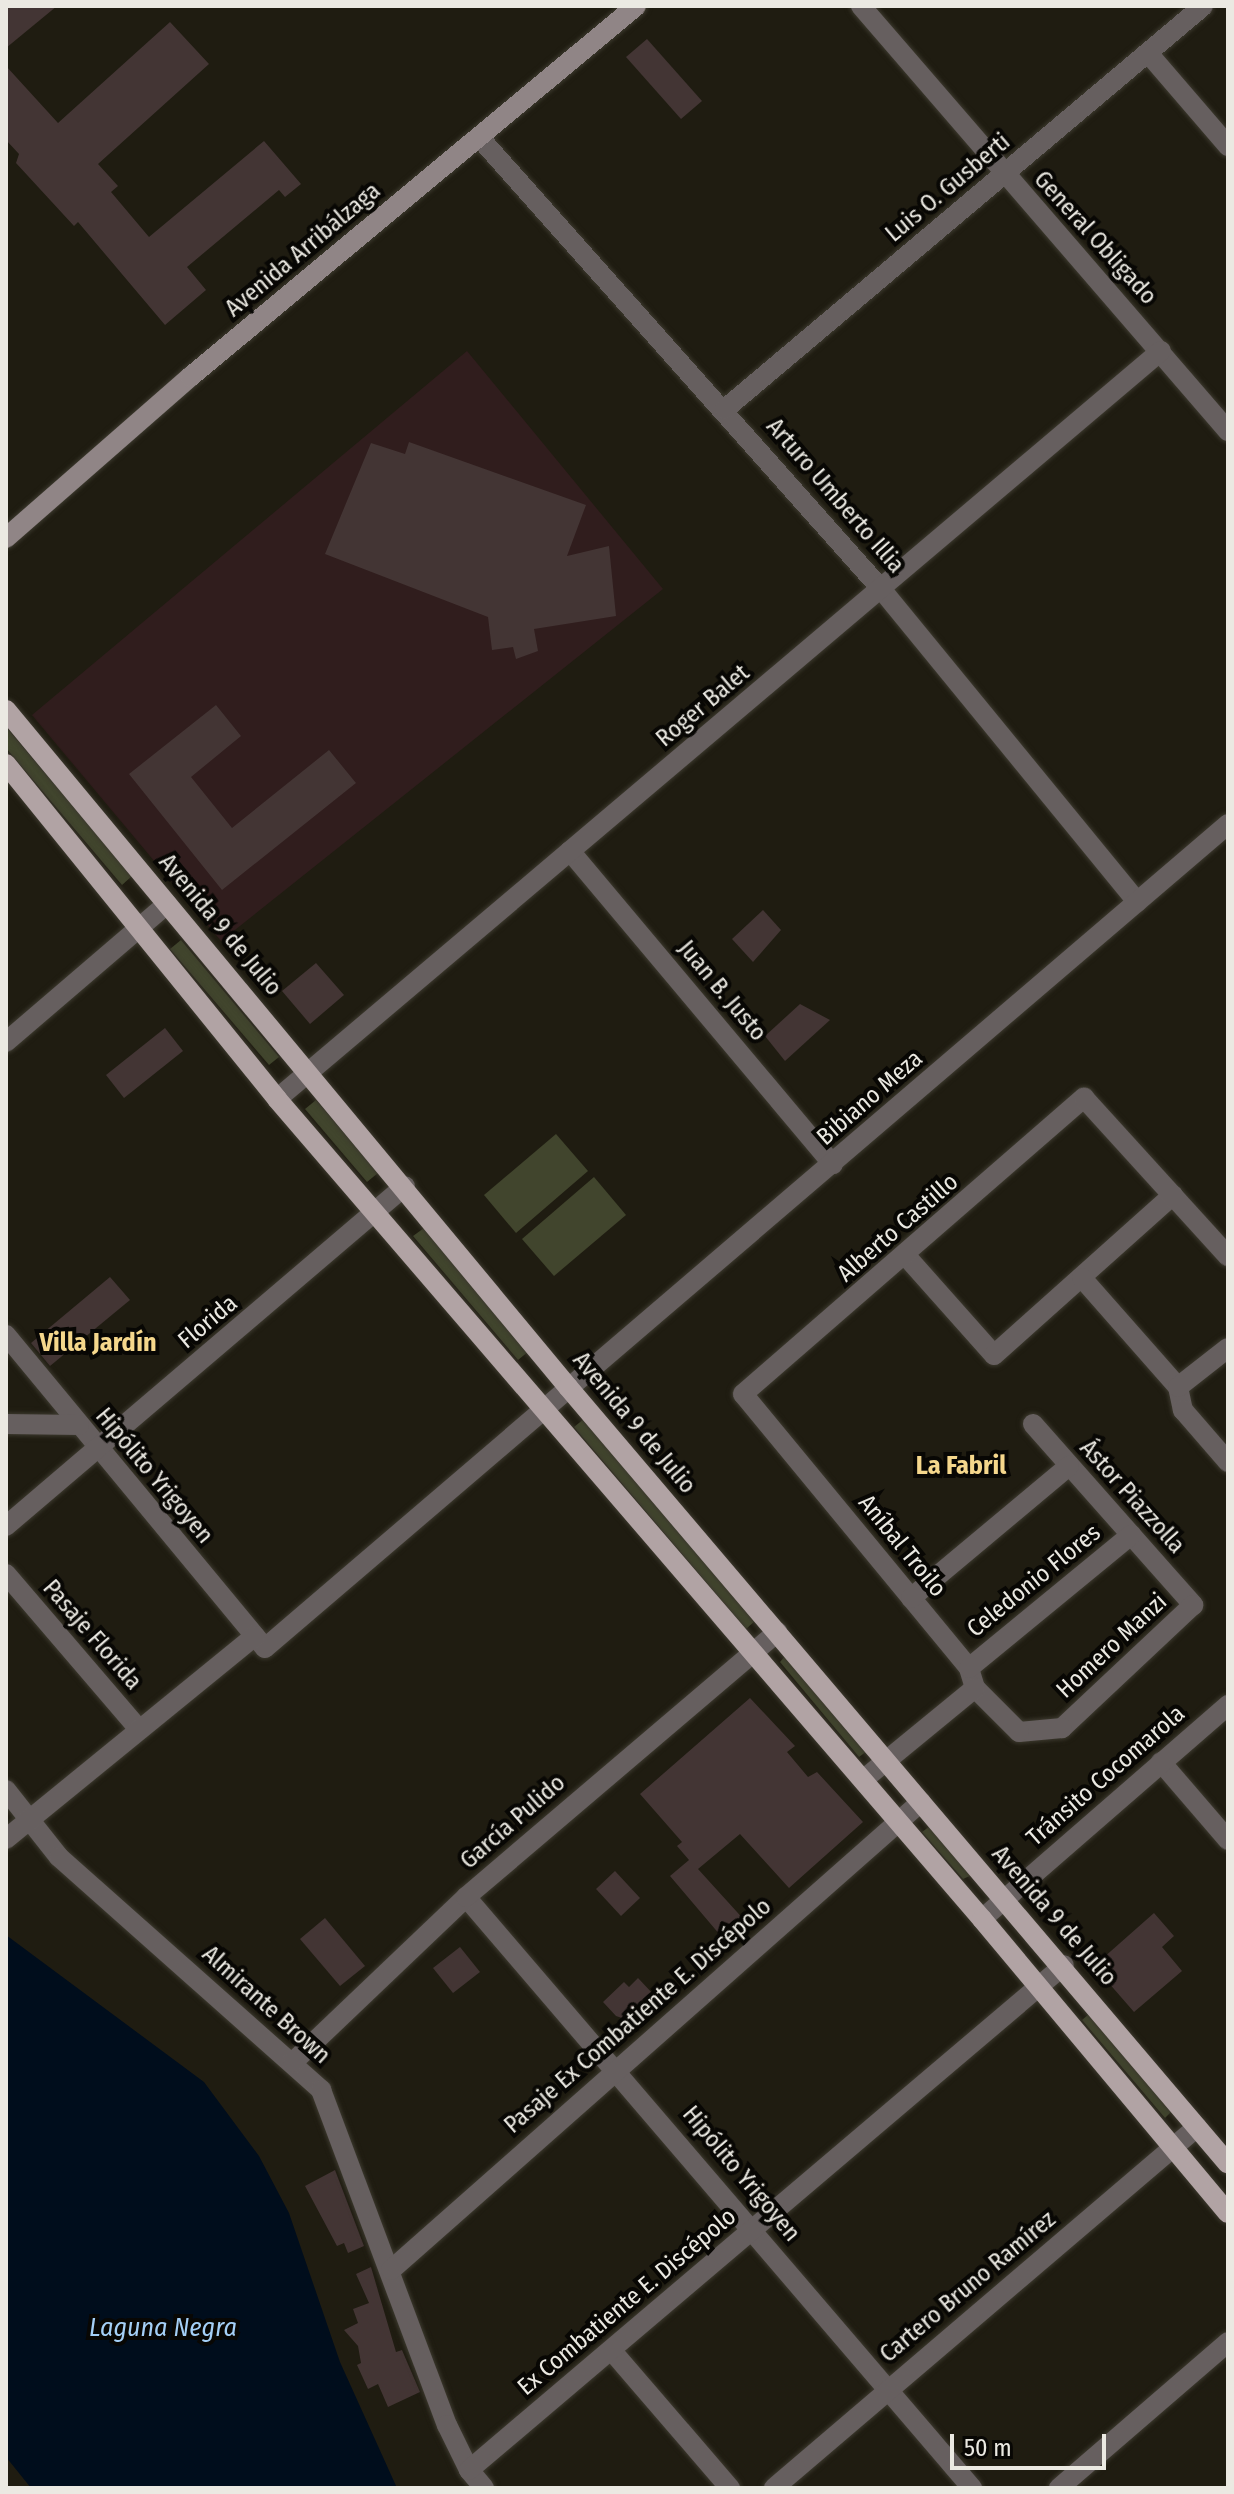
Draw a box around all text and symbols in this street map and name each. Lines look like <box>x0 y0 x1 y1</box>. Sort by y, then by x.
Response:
street label: Luis O. Gusberti <box>880 128 1016 248</box>
street label: General Obligado <box>1028 165 1162 311</box>
street label: Avenida Arribálzaga <box>220 177 386 323</box>
street label: Arturo Umberto Illia <box>760 413 910 579</box>
street label: Roger Balet <box>651 659 755 753</box>
street label: Avenida 9 de Julio <box>152 848 288 1002</box>
street label: Juan B. Justo <box>672 935 772 1047</box>
street label: Bibiano Meza <box>811 1044 929 1152</box>
street label: Alberto Castillo <box>832 1168 964 1288</box>
street label: Florida <box>173 1289 243 1355</box>
district label: Villa Jardín <box>39 1327 157 1359</box>
street label: Avenida 9 de Julio <box>566 1346 702 1500</box>
street label: Hipólito Yrigoyen <box>89 1402 219 1550</box>
street label: Ástor Piazzolla <box>1073 1434 1191 1560</box>
district label: La Fabril <box>916 1450 1006 1482</box>
street label: Aníbal Troilo <box>852 1489 952 1603</box>
street label: Celedonio Flores <box>962 1519 1106 1643</box>
street label: Pasaje Florida <box>36 1574 148 1696</box>
street label: Homero Manzi <box>1051 1588 1173 1704</box>
street label: Tránsito Cocomarola <box>1021 1700 1191 1852</box>
street label: García Pulido <box>455 1769 571 1875</box>
street label: Avenida 9 de Julio <box>985 1840 1123 1992</box>
street label: Pasaje Ex Combatiente E. Discépolo <box>499 1892 777 2140</box>
street label: Almirante Brown <box>196 1940 336 2070</box>
street label: Hipólito Yrigoyen <box>676 2100 806 2248</box>
street label: Ex Combatiente E. Discépolo <box>512 2202 742 2402</box>
street label: Cartero Bruno Ramírez <box>874 2205 1062 2369</box>
water label: Laguna Negra <box>89 2312 237 2344</box>
scale bar <box>954 2418 1110 2468</box>
text: 50 m <box>964 2434 1012 2462</box>

